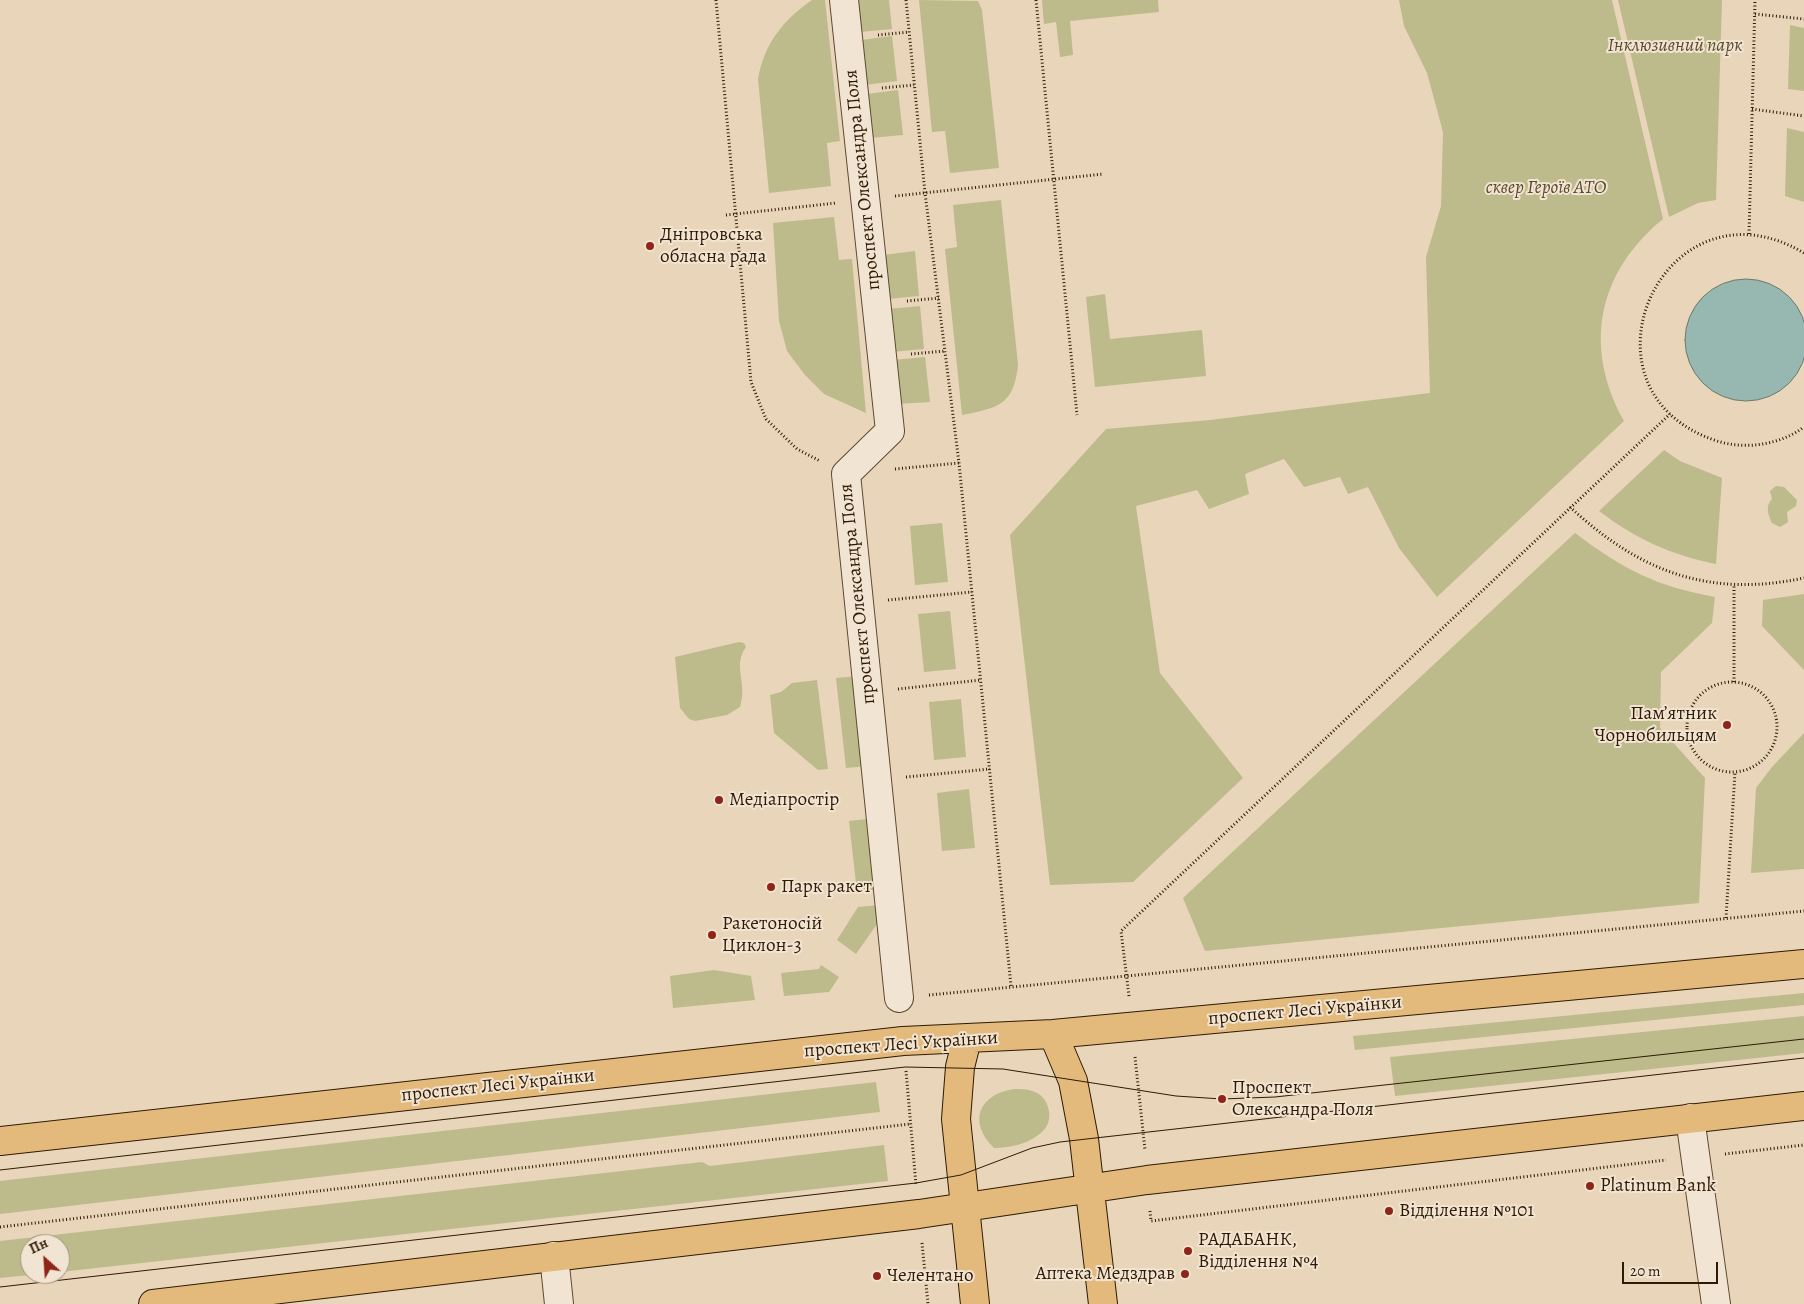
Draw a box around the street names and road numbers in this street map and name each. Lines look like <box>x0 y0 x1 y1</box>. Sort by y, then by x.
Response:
street label: проспект Олександра Поля <box>840 68 886 292</box>
street label: проспект Олександра Поля <box>835 482 881 706</box>
street label: проспект Лесі Українки <box>1207 991 1403 1031</box>
street label: проспект Лесі Українки <box>803 1027 999 1063</box>
street label: проспект Лесі Українки <box>400 1065 596 1107</box>

